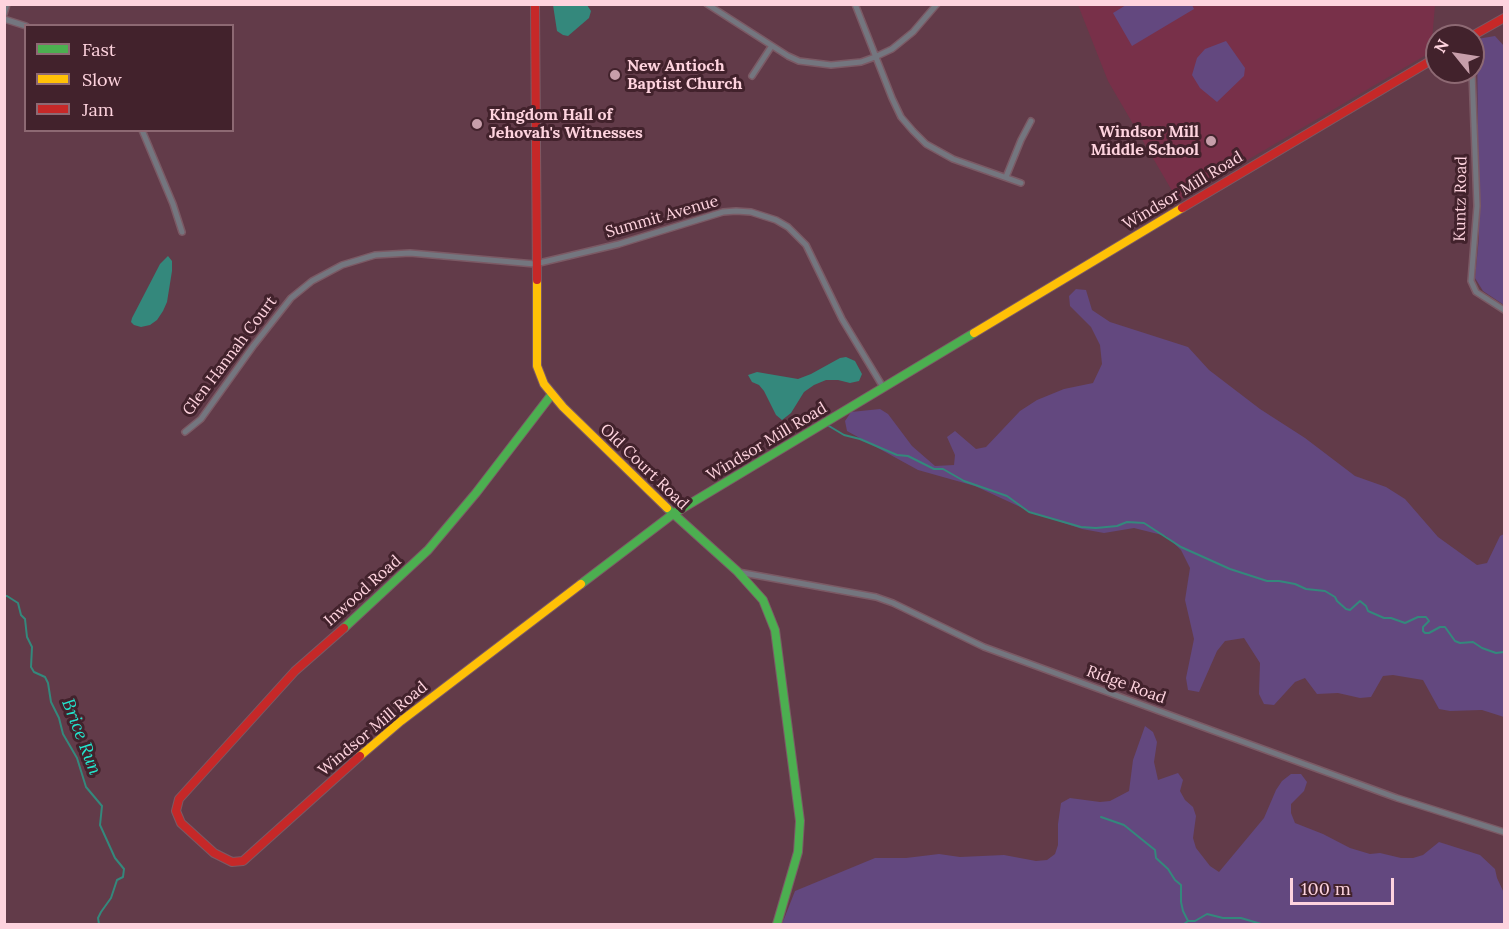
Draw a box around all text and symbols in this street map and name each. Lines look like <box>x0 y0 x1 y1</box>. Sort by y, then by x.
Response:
legend <box>24 24 234 132</box>
north arrow <box>1425 24 1485 84</box>
text: N <box>1429 36 1453 56</box>
text: Fast <box>82 38 116 61</box>
place label: New Antioch Baptist Church <box>627 56 743 94</box>
text: Slow <box>82 68 122 91</box>
marker: New Antioch Baptist Church <box>608 68 622 82</box>
text: Jam <box>82 98 114 121</box>
place label: Kingdom Hall of Jehovah's Witnesses <box>489 105 643 143</box>
marker: Kingdom Hall of Jehovah's Witnesses <box>470 117 484 131</box>
place label: Windsor Mill Middle School <box>1091 122 1199 160</box>
marker: Windsor Mill Middle School <box>1204 134 1218 148</box>
street label: Windsor Mill Road <box>1120 148 1246 234</box>
street label: Kuntz Road <box>1451 156 1471 242</box>
street label: Summit Avenue <box>603 192 721 242</box>
street label: Glen Hannah Court <box>179 293 281 419</box>
street label: Windsor Mill Road <box>704 399 830 485</box>
street label: Old Court Road <box>596 420 692 514</box>
street label: Inwood Road <box>321 551 405 631</box>
street label: Ridge Road <box>1084 662 1168 708</box>
street label: Windsor Mill Road <box>315 678 431 780</box>
water label: Brice Run <box>57 696 105 778</box>
scale bar <box>1293 866 1396 904</box>
text: 100 m <box>1301 877 1351 900</box>

